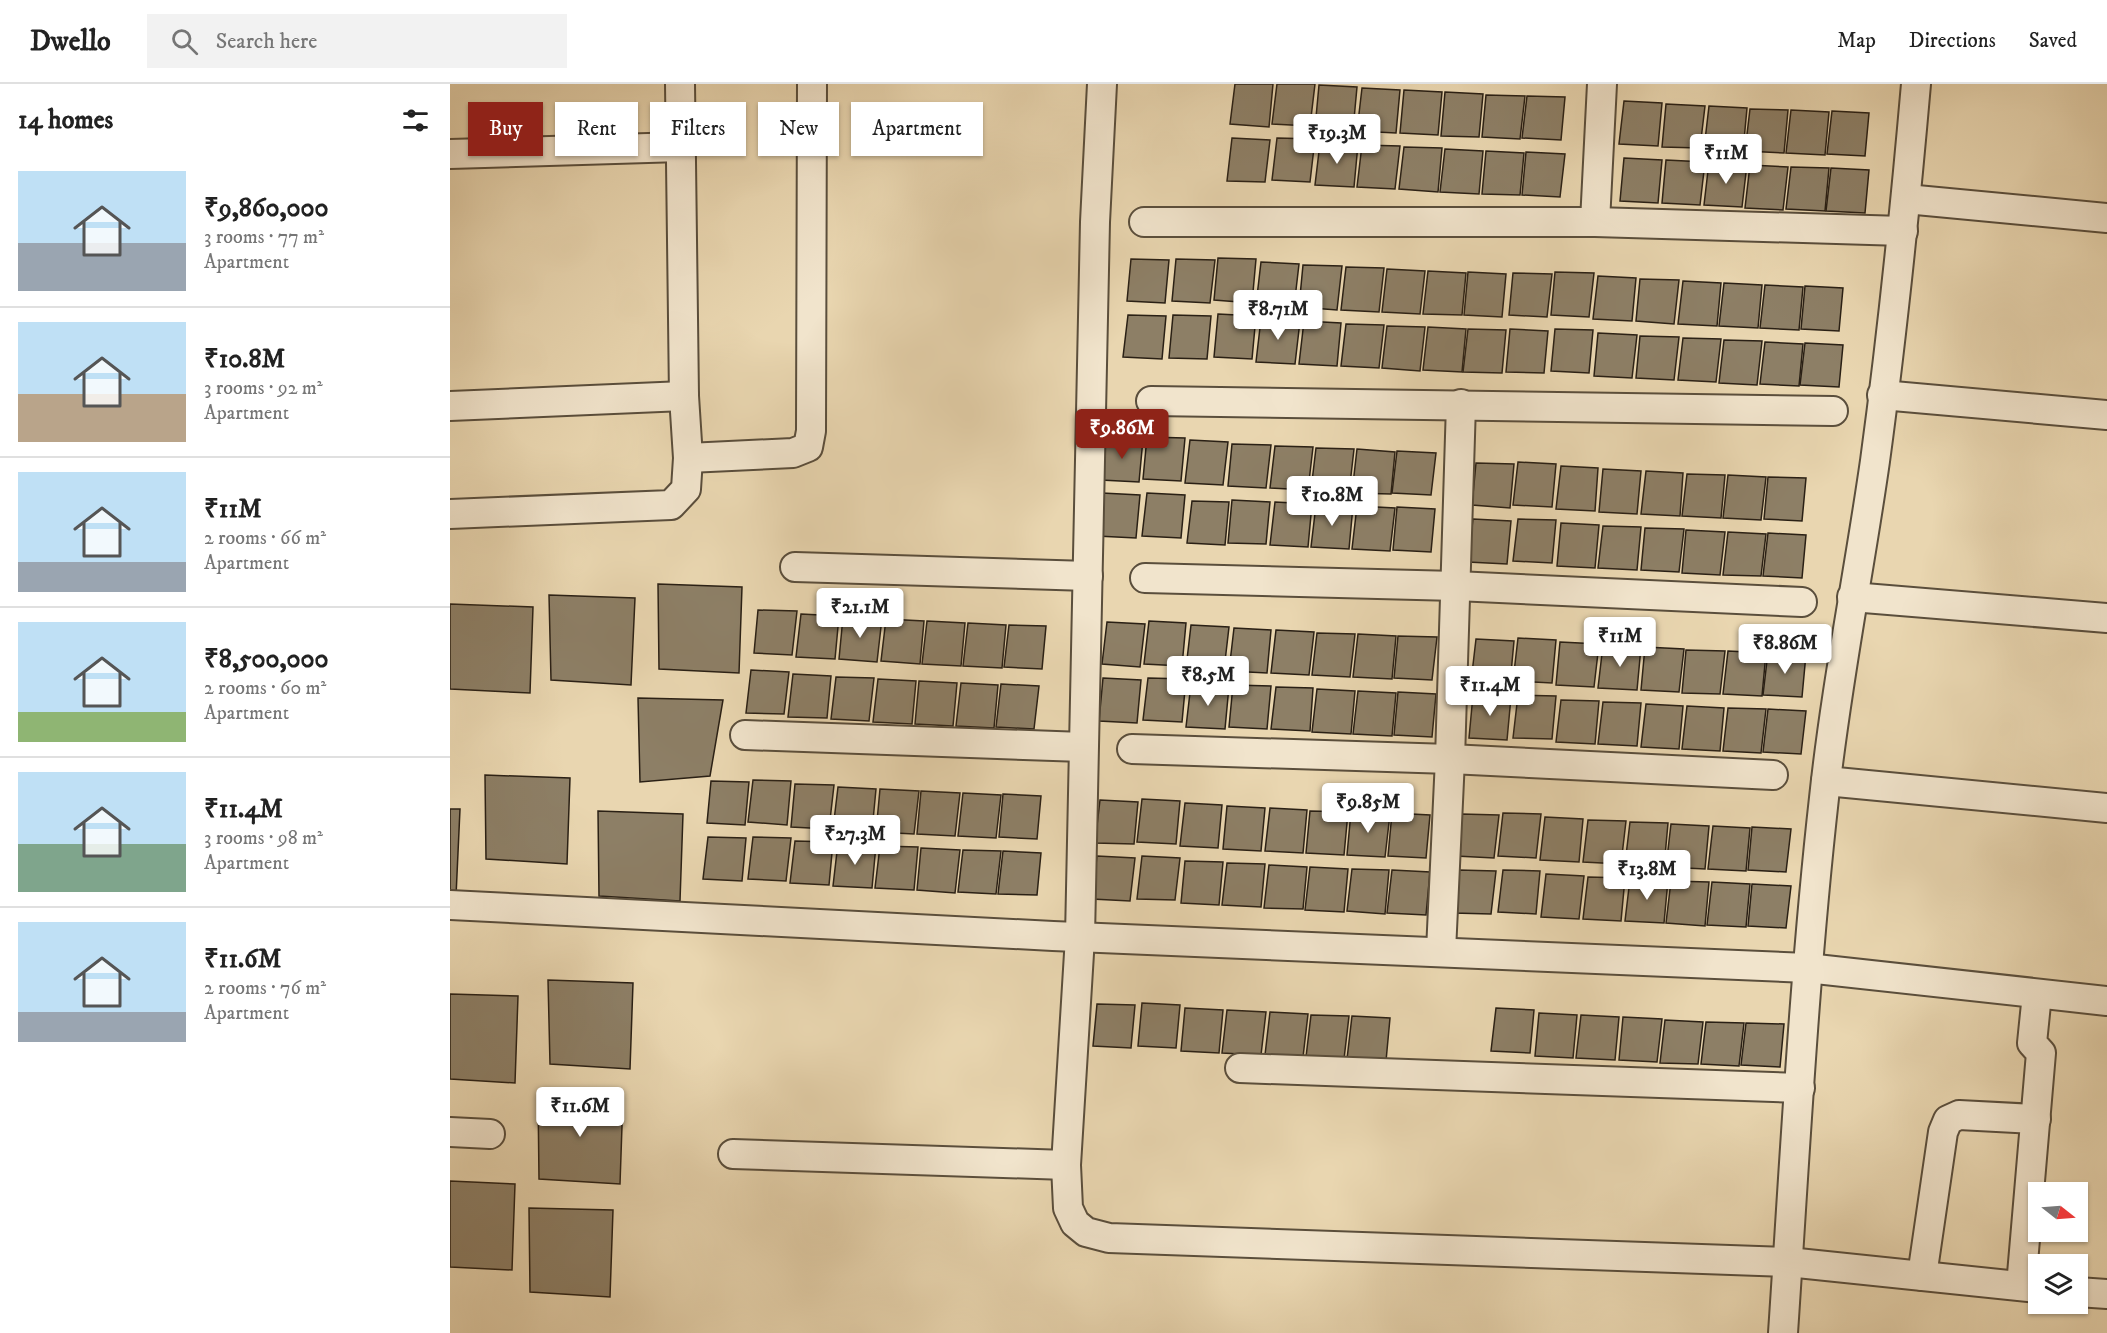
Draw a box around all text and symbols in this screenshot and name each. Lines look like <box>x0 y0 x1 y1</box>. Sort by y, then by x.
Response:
search box <box>147 14 567 68</box>
text: Dwello <box>30 24 111 59</box>
icon: search <box>168 25 201 58</box>
text: Search here <box>216 28 317 55</box>
text: Map <box>1837 28 1876 54</box>
text: Directions <box>1909 28 1996 54</box>
text: Saved <box>2029 28 2077 54</box>
chip: Buy <box>468 102 543 156</box>
chip: Rent <box>555 102 638 156</box>
chip: Filters <box>650 102 746 156</box>
chip: New <box>758 102 839 156</box>
chip: Apartment <box>851 102 983 156</box>
text: 14 homes <box>18 104 113 137</box>
icon: filters <box>399 104 432 137</box>
pin: ₹19.3M <box>1288 114 1386 165</box>
text: ₹19.3M <box>1307 121 1367 146</box>
pin: ₹11M <box>1690 134 1762 185</box>
text: ₹11M <box>1704 141 1748 166</box>
text: ₹9,860,000 <box>204 192 328 225</box>
icon: home <box>66 195 138 267</box>
text: 3 rooms · 77 m² <box>204 225 324 250</box>
text: Apartment <box>204 250 289 275</box>
pin: ₹8.71M <box>1229 290 1327 341</box>
text: ₹8.71M <box>1247 297 1309 322</box>
text: ₹10.8M <box>204 343 285 376</box>
icon: home <box>66 346 138 418</box>
text: 3 rooms · 92 m² <box>204 376 323 401</box>
text: Apartment <box>204 401 289 426</box>
pin: ₹9.86M <box>1073 409 1171 460</box>
text: ₹9.86M <box>1090 416 1154 441</box>
pin: ₹10.8M <box>1283 476 1381 527</box>
text: ₹10.8M <box>1301 483 1363 508</box>
text: ₹11M <box>204 493 262 526</box>
icon: home <box>66 496 138 568</box>
text: 2 rooms · 66 m² <box>204 526 326 551</box>
text: Apartment <box>204 551 289 576</box>
pin: ₹21.1M <box>811 588 909 639</box>
text: ₹21.1M <box>831 595 889 620</box>
pin: ₹11M <box>1584 617 1656 668</box>
text: ₹11M <box>1598 624 1642 649</box>
pin: ₹8.86M <box>1736 624 1834 675</box>
text: ₹8.86M <box>1753 631 1817 656</box>
text: ₹8,500,000 <box>204 643 328 676</box>
icon: home <box>66 646 138 718</box>
pin: ₹8.5M <box>1166 656 1250 707</box>
text: ₹8.5M <box>1181 663 1235 688</box>
pin: ₹11.4M <box>1441 666 1539 717</box>
text: ₹11.4M <box>1460 673 1520 698</box>
text: 2 rooms · 60 m² <box>204 676 326 701</box>
text: Apartment <box>204 701 289 726</box>
pin: ₹9.85M <box>1319 783 1417 834</box>
text: ₹9.85M <box>1336 790 1400 815</box>
text: ₹11.4M <box>204 793 283 826</box>
icon: home <box>66 796 138 868</box>
pin: ₹27.3M <box>806 815 904 866</box>
text: ₹27.3M <box>824 822 886 847</box>
text: 3 rooms · 98 m² <box>204 826 323 851</box>
pin: ₹13.8M <box>1598 850 1696 901</box>
text: Apartment <box>204 851 289 876</box>
text: ₹13.8M <box>1617 857 1677 882</box>
text: ₹11.6M <box>204 943 281 976</box>
icon: home <box>66 946 138 1018</box>
text: 2 rooms · 76 m² <box>204 976 326 1001</box>
text: Apartment <box>204 1001 289 1026</box>
pin: ₹11.6M <box>531 1087 629 1138</box>
text: ₹11.6M <box>550 1094 610 1119</box>
north arrow <box>2028 1182 2088 1242</box>
map controls <box>2028 1182 2088 1314</box>
button: layers <box>2028 1254 2088 1314</box>

